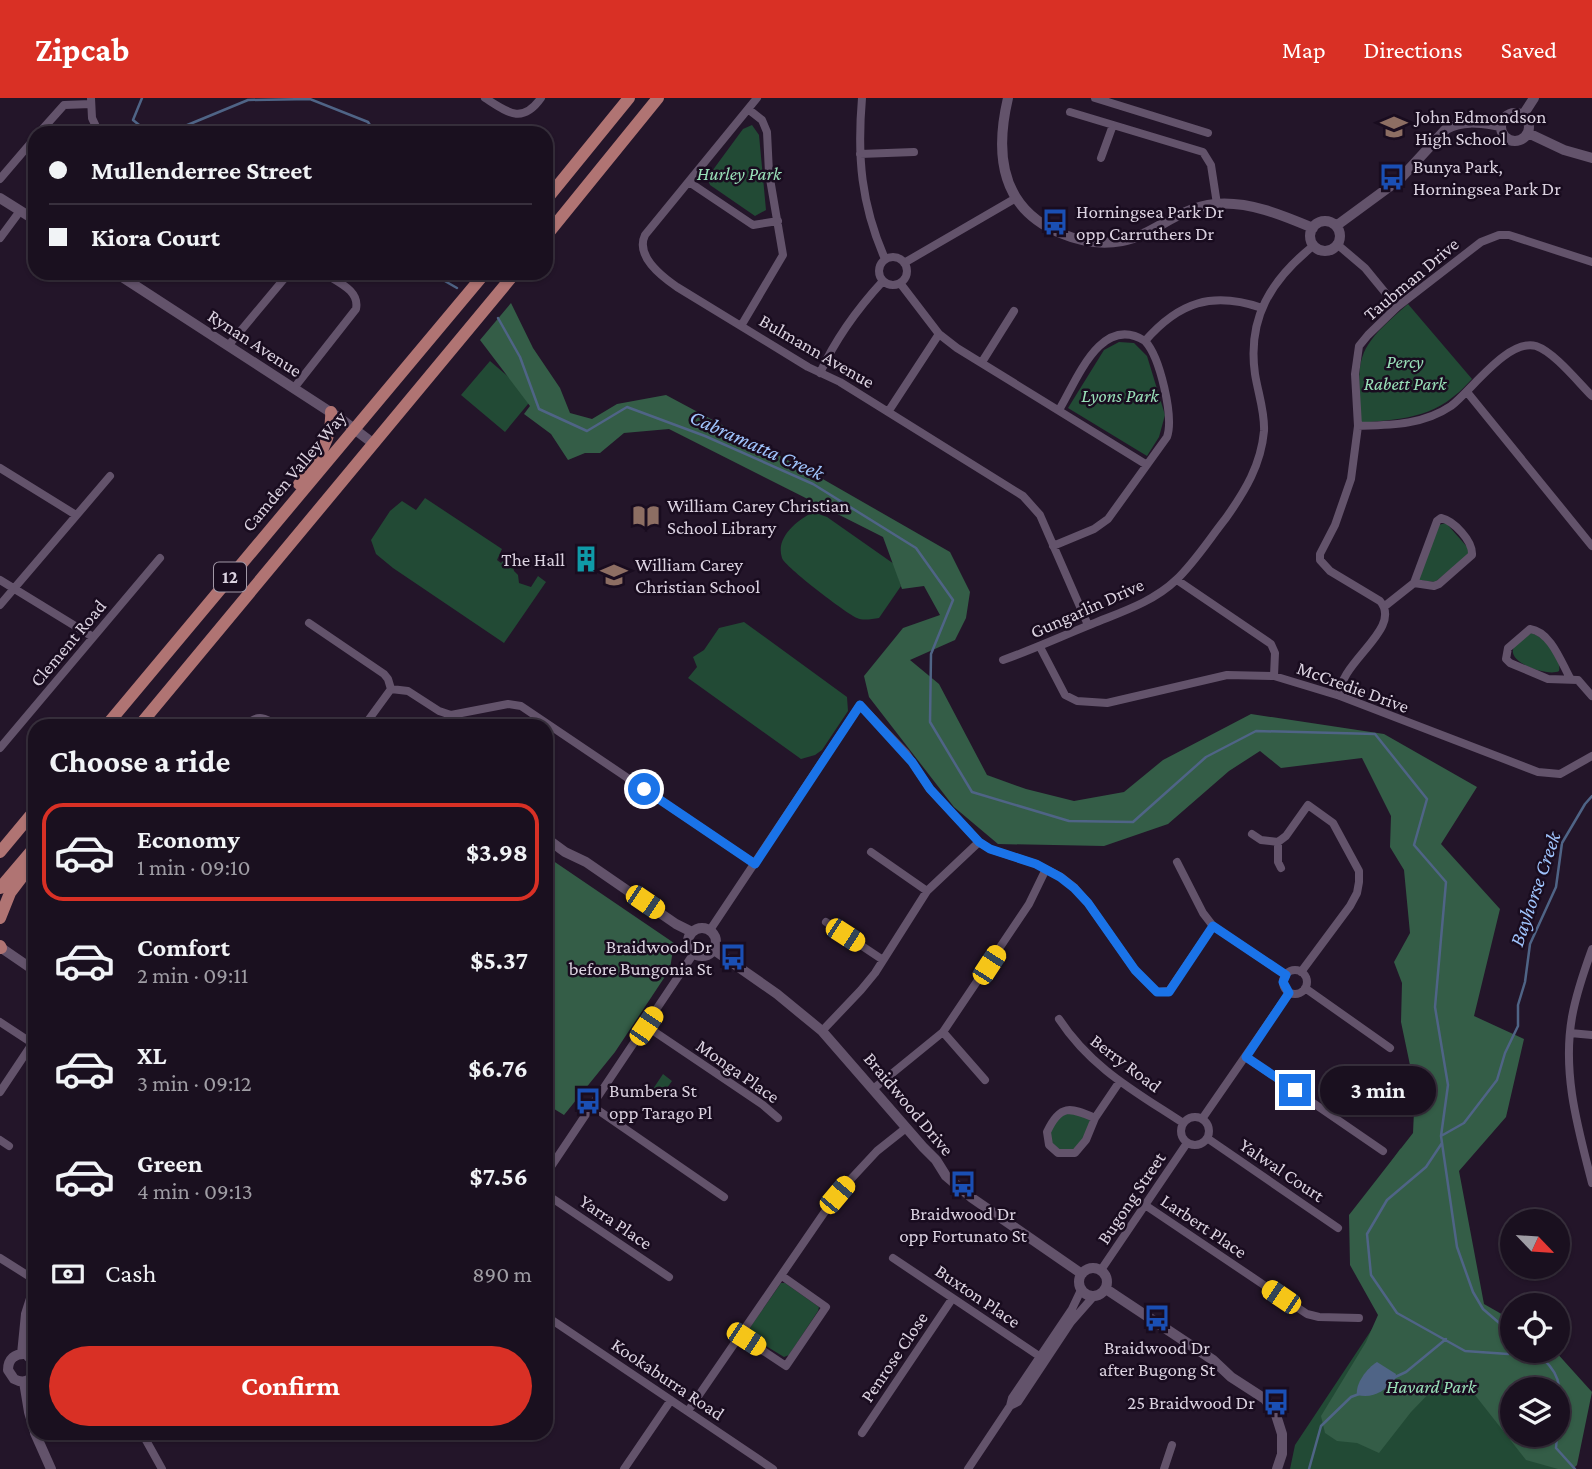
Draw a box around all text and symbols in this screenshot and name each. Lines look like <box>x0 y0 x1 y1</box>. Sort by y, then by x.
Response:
text: Zipcab <box>35 31 129 68</box>
text: Map <box>1282 36 1326 63</box>
text: Directions <box>1364 36 1463 63</box>
text: Saved <box>1501 36 1557 63</box>
place label: John Edmondson High School <box>1413 106 1546 149</box>
school or university icon: John Edmondson High School <box>1379 112 1409 142</box>
text: Mullenderree Street <box>91 156 312 185</box>
place label: Bunya Park, Horningsea Park Dr <box>1413 156 1561 199</box>
bus stop icon: Bunya Park, Horningsea Park Dr <box>1377 162 1407 192</box>
park label: Hurley Park <box>697 163 782 184</box>
place label: Horningsea Park Dr opp Carruthers Dr <box>1076 201 1224 244</box>
bus stop icon: Horningsea Park Dr opp Carruthers Dr <box>1040 207 1070 237</box>
text: Kiora Court <box>91 223 220 252</box>
street label: Taubman Drive <box>1359 233 1463 325</box>
street label: Rynan Avenue <box>204 305 306 381</box>
street label: Bulmann Avenue <box>756 310 878 392</box>
park label: Percy Rabett Park <box>1364 351 1447 394</box>
park label: Lyons Park <box>1081 385 1159 406</box>
water label: Cabramatta Creek <box>686 405 828 486</box>
street label: Camden Valley Way <box>238 406 351 535</box>
place label: William Carey Christian School Library <box>667 495 849 538</box>
library icon: William Carey Christian School Library <box>631 501 661 531</box>
building icon: The Hall <box>571 544 601 574</box>
place label: The Hall <box>501 549 565 570</box>
place label: William Carey Christian School <box>635 554 760 597</box>
school or university icon: William Carey Christian School <box>599 560 629 590</box>
road number: 12 <box>214 562 246 592</box>
street label: Gungarlin Drive <box>1027 574 1147 642</box>
street label: Clement Road <box>26 595 110 691</box>
street label: McCredie Drive <box>1294 657 1412 717</box>
text: Choose a ride <box>49 743 230 779</box>
route start <box>628 773 660 805</box>
icon: car <box>53 821 116 884</box>
text: Economy <box>137 825 240 854</box>
water label: Bayhorse Creek <box>1504 828 1566 949</box>
text: $3.98 <box>466 838 528 867</box>
text: 1 min · 09:10 <box>137 854 251 880</box>
car <box>622 882 669 922</box>
car <box>822 915 869 955</box>
icon: car <box>53 929 116 992</box>
text: Comfort <box>137 933 230 962</box>
place label: Braidwood Dr before Bungonia St <box>569 936 713 979</box>
bus stop icon: Braidwood Dr before Bungonia St <box>718 942 748 972</box>
car <box>969 942 1010 988</box>
text: $5.37 <box>470 946 528 975</box>
text: 2 min · 09:11 <box>137 962 249 988</box>
car <box>626 1003 667 1049</box>
street label: Berry Road <box>1086 1030 1166 1096</box>
street label: Monga Place <box>693 1035 783 1107</box>
icon: car <box>53 1037 116 1100</box>
text: XL <box>137 1041 166 1070</box>
street label: Braidwood Drive <box>860 1048 958 1160</box>
text: $6.76 <box>468 1054 528 1083</box>
callout: 3 min <box>1320 1066 1435 1114</box>
text: 3 min · 09:12 <box>137 1070 252 1096</box>
route end <box>1279 1074 1311 1106</box>
text: 3 min <box>1350 1077 1406 1103</box>
place label: Bumbera St opp Tarago Pl <box>609 1080 712 1123</box>
bus stop icon: Bumbera St opp Tarago Pl <box>573 1086 603 1116</box>
street label: Yalwal Court <box>1236 1134 1329 1206</box>
icon: car <box>53 1145 116 1208</box>
street label: Bugong Street <box>1093 1147 1170 1248</box>
text: Green <box>137 1149 203 1178</box>
text: $7.56 <box>469 1162 528 1191</box>
bus stop icon: Braidwood Dr opp Fortunato St <box>948 1169 978 1199</box>
car <box>816 1172 859 1218</box>
text: 4 min · 09:13 <box>137 1178 253 1204</box>
street label: Yarra Place <box>576 1190 656 1254</box>
street label: Larbert Place <box>1157 1190 1251 1262</box>
place label: Braidwood Dr opp Fortunato St <box>899 1203 1028 1246</box>
north arrow <box>1500 1209 1570 1279</box>
map controls <box>1500 1209 1570 1447</box>
icon: cash <box>49 1255 87 1293</box>
text: Cash <box>105 1259 156 1288</box>
street label: Buxton Place <box>931 1260 1025 1332</box>
text: 890 m <box>472 1261 532 1287</box>
car <box>1258 1277 1305 1317</box>
button: locate <box>1500 1293 1570 1363</box>
bus stop icon: Braidwood Dr after Bugong St <box>1142 1303 1172 1333</box>
street label: Penrose Close <box>856 1308 932 1406</box>
car <box>723 1319 770 1359</box>
street label: Kookaburra Road <box>608 1334 728 1424</box>
place label: Braidwood Dr after Bugong St <box>1099 1337 1216 1380</box>
button: Confirm <box>49 1346 532 1426</box>
park label: Havard Park <box>1386 1376 1477 1397</box>
button: layers <box>1500 1377 1570 1447</box>
bus stop icon: 25 Braidwood Dr <box>1261 1387 1291 1417</box>
place label: 25 Braidwood Dr <box>1127 1392 1255 1413</box>

